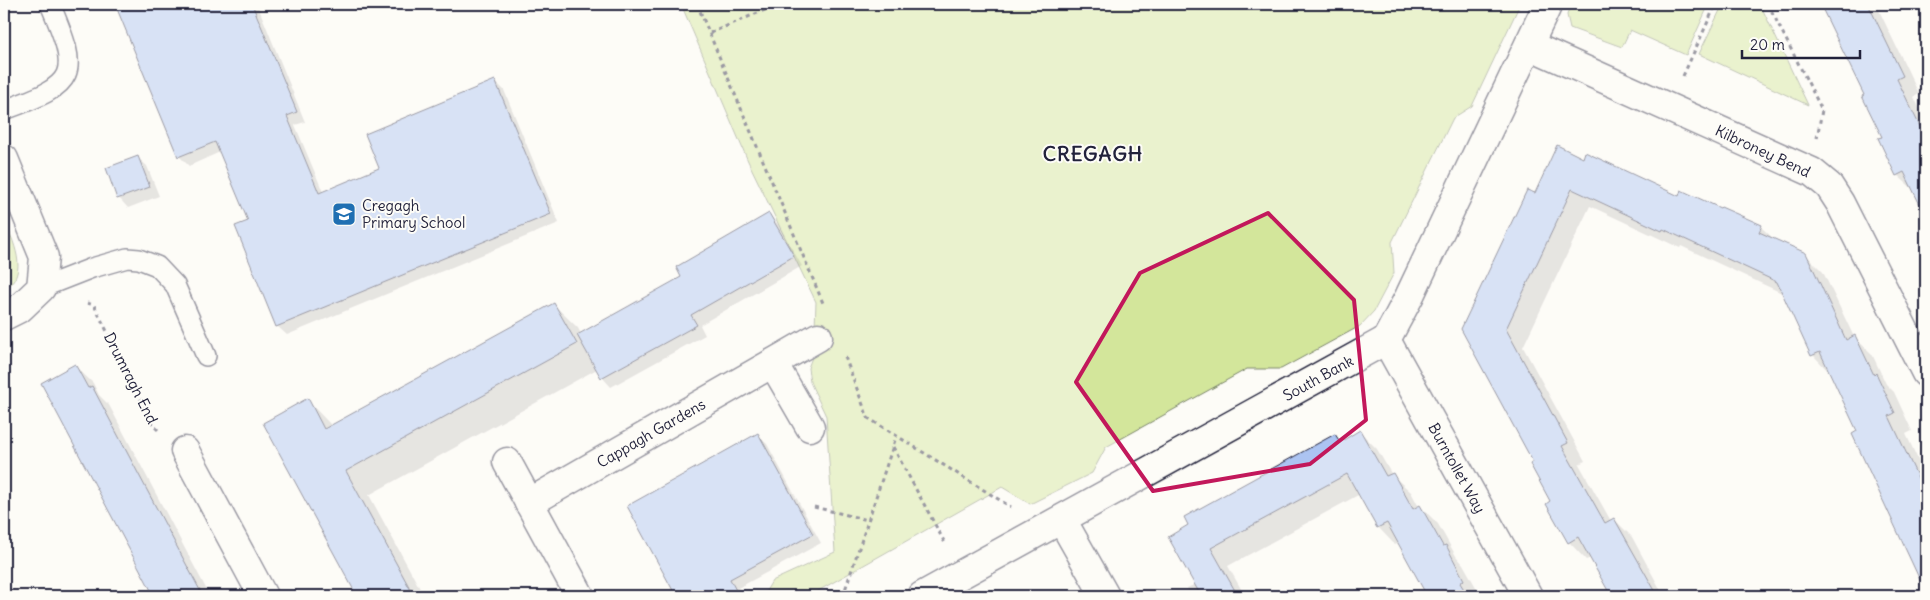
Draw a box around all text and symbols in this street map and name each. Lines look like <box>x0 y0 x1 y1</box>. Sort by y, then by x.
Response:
scale bar <box>1742 28 1860 60</box>
text: 20 m <box>1750 35 1785 54</box>
street label: Kilbroney Bend <box>1712 121 1814 181</box>
district label: CREGAGH <box>1043 141 1143 166</box>
place label: Cregagh Primary School <box>362 196 465 232</box>
school or university icon: Cregagh Primary School <box>331 201 357 227</box>
street label: Drumragh End <box>100 329 162 427</box>
street label: South Bank <box>1279 351 1357 405</box>
street label: Cappagh Gardens <box>593 394 709 472</box>
street label: Burntollet Way <box>1424 420 1490 516</box>

